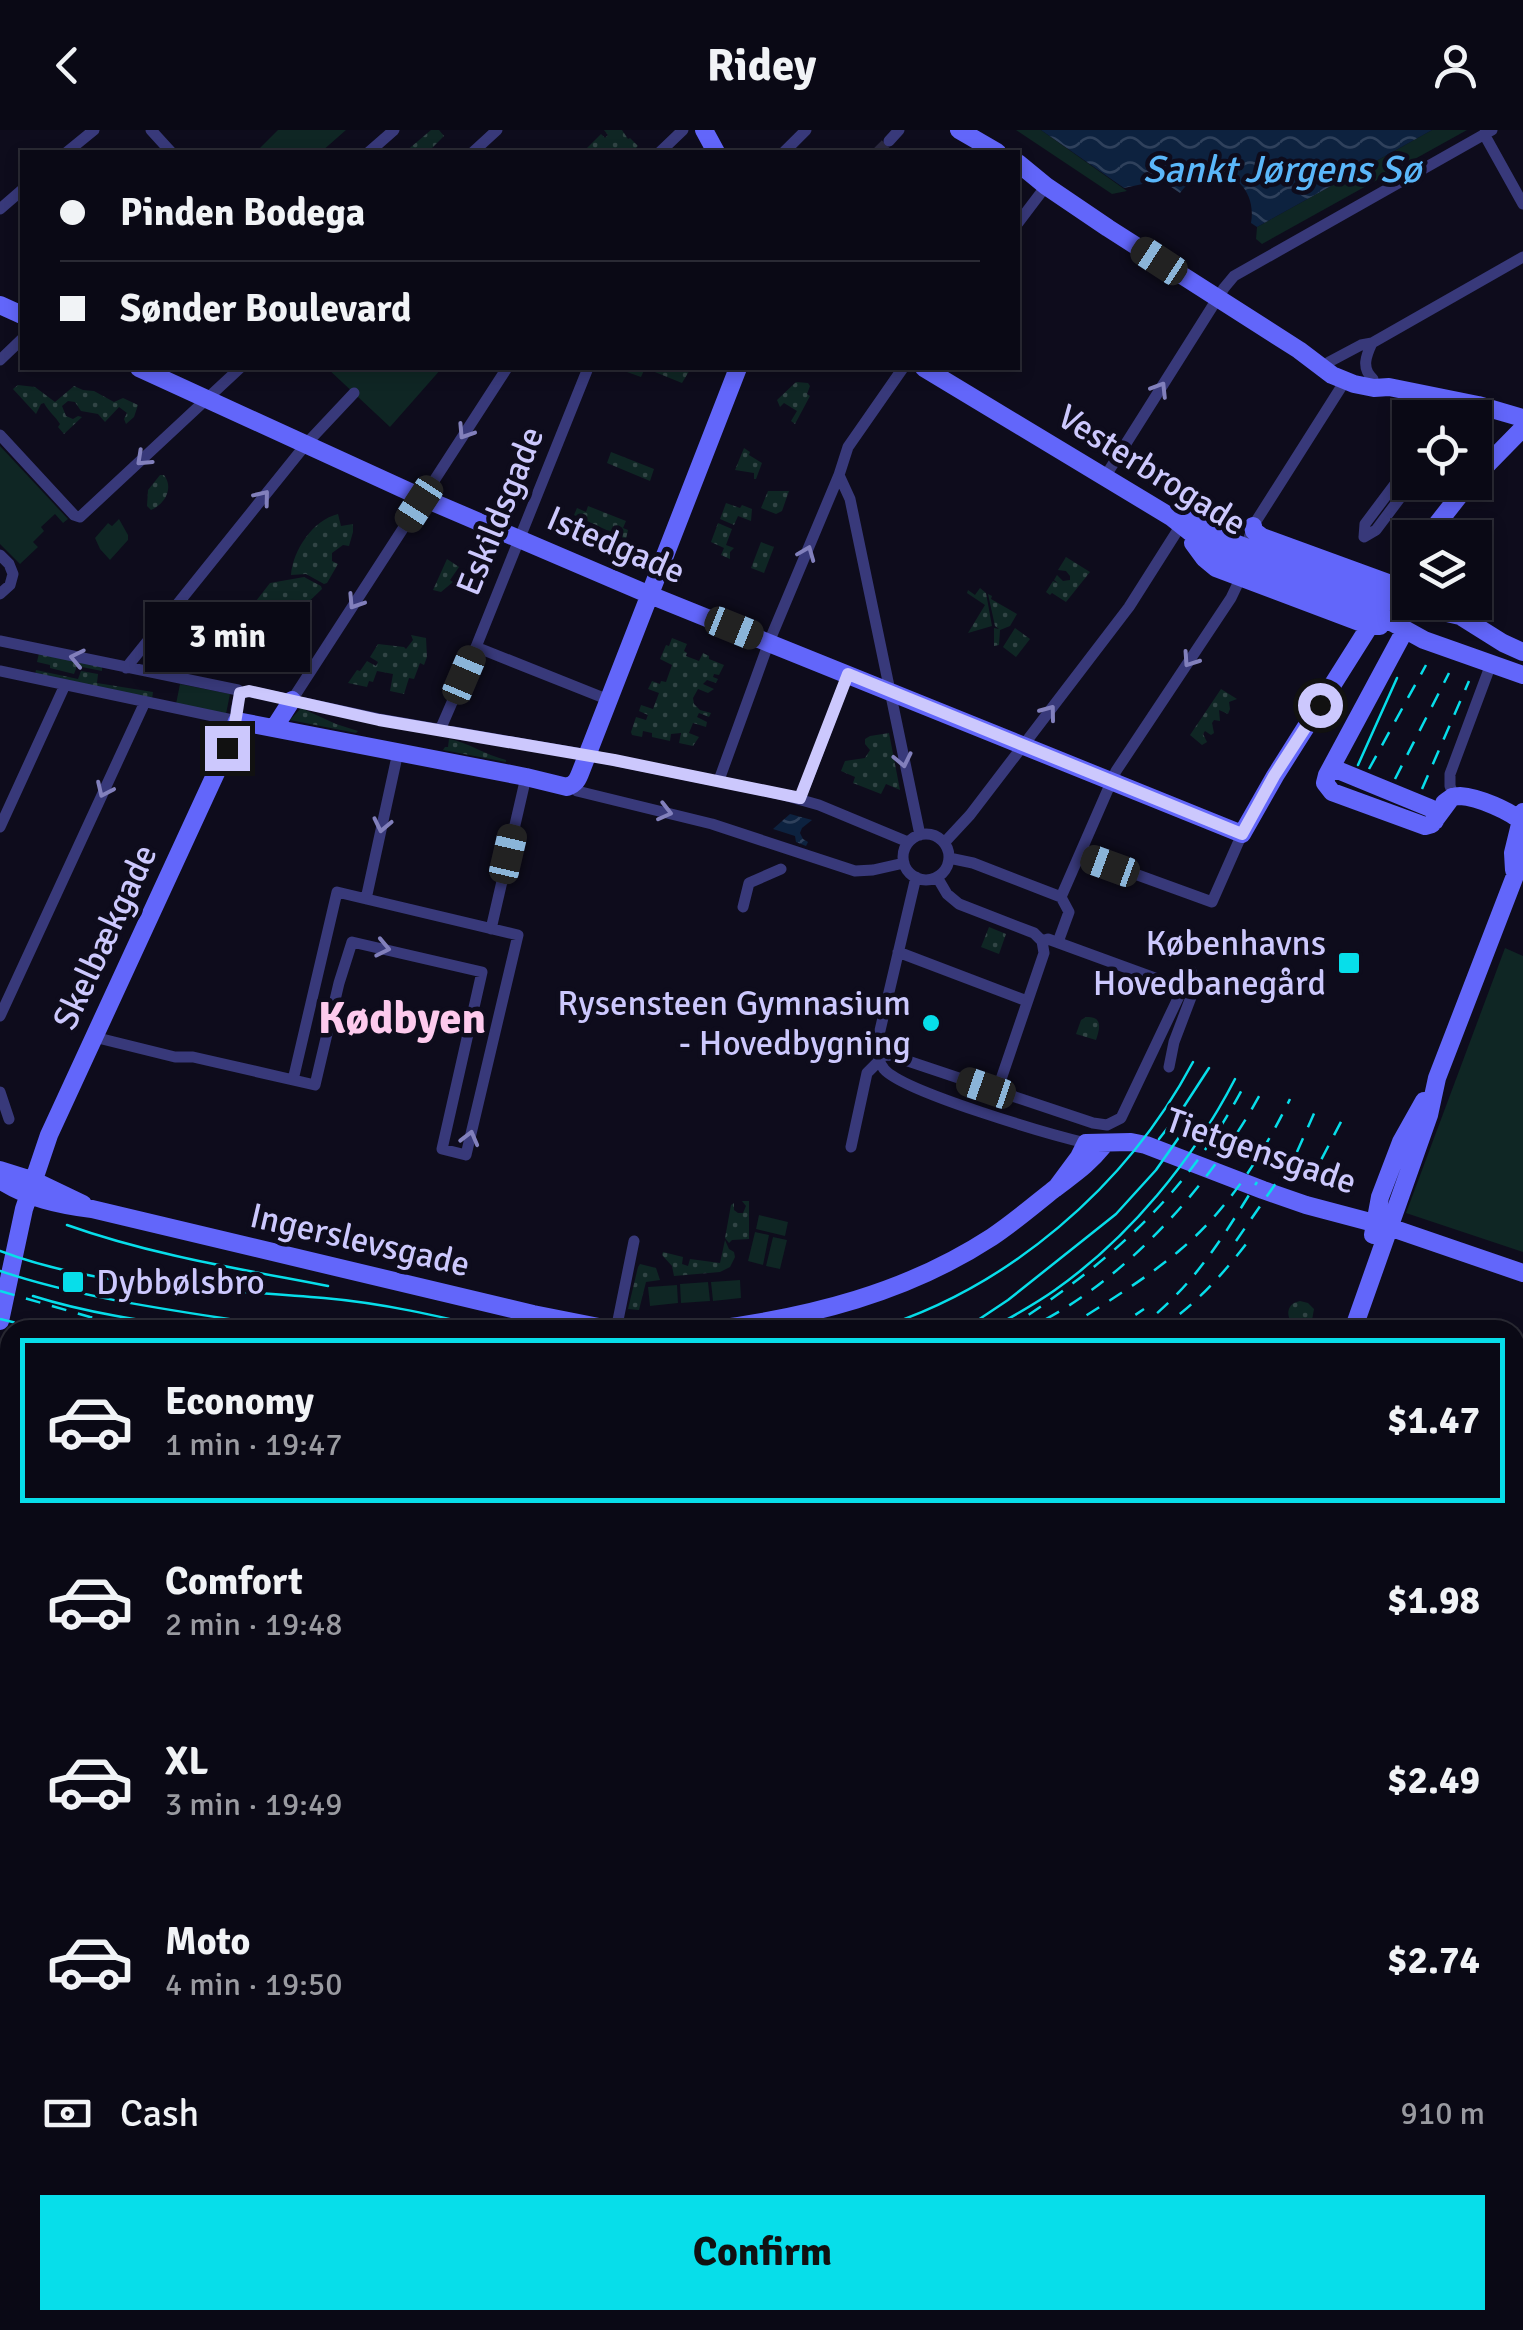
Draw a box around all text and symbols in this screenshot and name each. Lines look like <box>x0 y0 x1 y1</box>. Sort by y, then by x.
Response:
icon: back <box>40 38 95 93</box>
text: Ridey <box>707 38 816 93</box>
icon: person <box>1428 38 1483 93</box>
water label: Sankt Jørgens Sø <box>1143 146 1423 193</box>
text: Pinden Bodega <box>120 189 365 236</box>
car <box>1126 232 1192 290</box>
text: Sønder Boulevard <box>120 285 412 332</box>
one-way arrow <box>1148 382 1167 400</box>
street label: Vesterbrogade <box>1050 395 1254 545</box>
map controls <box>1392 400 1492 620</box>
button: locate <box>1392 400 1492 500</box>
street label: Eskildsgade <box>447 420 553 602</box>
one-way arrow <box>458 422 477 440</box>
one-way arrow <box>136 447 155 465</box>
car <box>390 471 448 537</box>
one-way arrow <box>251 490 269 508</box>
street label: Istedgade <box>541 497 691 593</box>
button: layers <box>1392 520 1492 620</box>
one-way arrow <box>795 545 815 562</box>
one-way arrow <box>348 592 367 610</box>
callout: 3 min <box>144 603 310 673</box>
car <box>701 603 767 653</box>
text: 3 min <box>189 617 266 656</box>
car <box>438 642 490 708</box>
one-way arrow <box>69 648 86 669</box>
one-way arrow <box>1183 649 1202 667</box>
route start <box>1298 683 1343 728</box>
one-way arrow <box>1037 706 1055 724</box>
route end <box>205 726 250 771</box>
one-way arrow <box>892 752 913 769</box>
one-way arrow <box>96 780 116 798</box>
one-way arrow <box>656 800 673 821</box>
one-way arrow <box>373 817 394 834</box>
car <box>487 821 529 887</box>
street label: Skelbækgade <box>43 838 167 1036</box>
car <box>1077 842 1143 890</box>
place label: Københavns Hovedbanegård <box>1093 922 1326 1005</box>
one-way arrow <box>374 937 391 958</box>
marker: Københavns Hovedbanegård <box>1336 950 1362 976</box>
place label: Rysensteen Gymnasium - Hovedbygning <box>557 982 911 1065</box>
district label: Kødbyen <box>318 991 486 1046</box>
marker: Rysensteen Gymnasium - Hovedbygning <box>920 1012 942 1034</box>
car <box>953 1064 1019 1112</box>
street label: Tietgensgade <box>1160 1098 1362 1204</box>
one-way arrow <box>458 1129 479 1147</box>
street label: Ingerslevsgade <box>246 1194 474 1286</box>
place label: Dybbølsbro <box>96 1261 265 1304</box>
marker: Dybbølsbro <box>60 1269 86 1295</box>
icon: car <box>45 1376 135 1466</box>
text: Economy <box>165 1378 314 1425</box>
text: $1.47 <box>1387 1397 1480 1444</box>
text: 1 min · 19:47 <box>165 1425 343 1464</box>
icon: car <box>45 1556 135 1646</box>
text: Comfort <box>165 1558 303 1605</box>
text: $1.98 <box>1387 1577 1480 1624</box>
text: 2 min · 19:48 <box>165 1605 343 1644</box>
icon: car <box>45 1736 135 1826</box>
text: XL <box>165 1738 208 1785</box>
text: $2.49 <box>1387 1757 1480 1804</box>
text: 3 min · 19:49 <box>165 1785 343 1824</box>
icon: car <box>45 1916 135 2006</box>
text: Moto <box>165 1918 250 1965</box>
text: $2.74 <box>1387 1937 1480 1984</box>
text: 4 min · 19:50 <box>165 1965 343 2004</box>
icon: cash <box>40 2086 95 2141</box>
text: Cash <box>120 2090 199 2137</box>
text: 910 m <box>1401 2094 1485 2133</box>
button: Confirm <box>40 2195 1485 2310</box>

